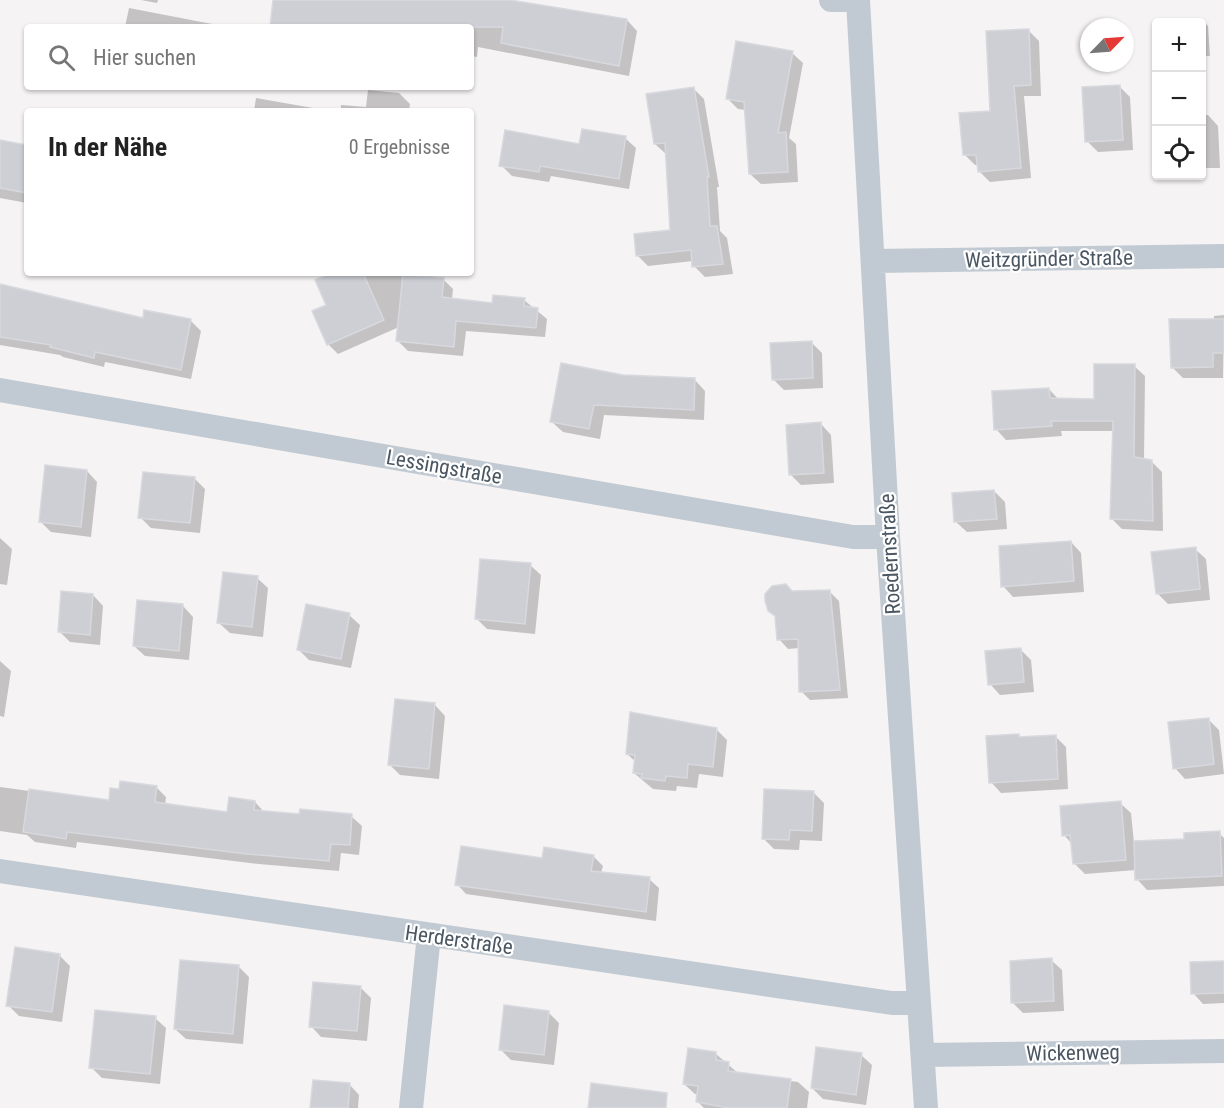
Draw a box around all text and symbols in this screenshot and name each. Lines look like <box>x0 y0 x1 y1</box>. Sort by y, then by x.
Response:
north arrow <box>1080 18 1134 72</box>
map controls <box>1152 18 1206 180</box>
button: + <box>1152 18 1206 72</box>
search box <box>24 24 474 90</box>
icon: search <box>45 41 78 74</box>
text: Hier suchen <box>93 45 196 70</box>
button: − <box>1152 72 1206 126</box>
button: locate <box>1152 126 1206 180</box>
text: In der Nähe <box>48 132 167 162</box>
text: 0 Ergebnisse <box>349 135 450 159</box>
street label: Weitzgründer Straße <box>965 246 1133 272</box>
street label: Lessingstraße <box>384 445 504 489</box>
street label: Roedernstraße <box>875 493 905 615</box>
street label: Herderstraße <box>404 921 514 959</box>
street label: Wickenweg <box>1026 1040 1120 1066</box>

